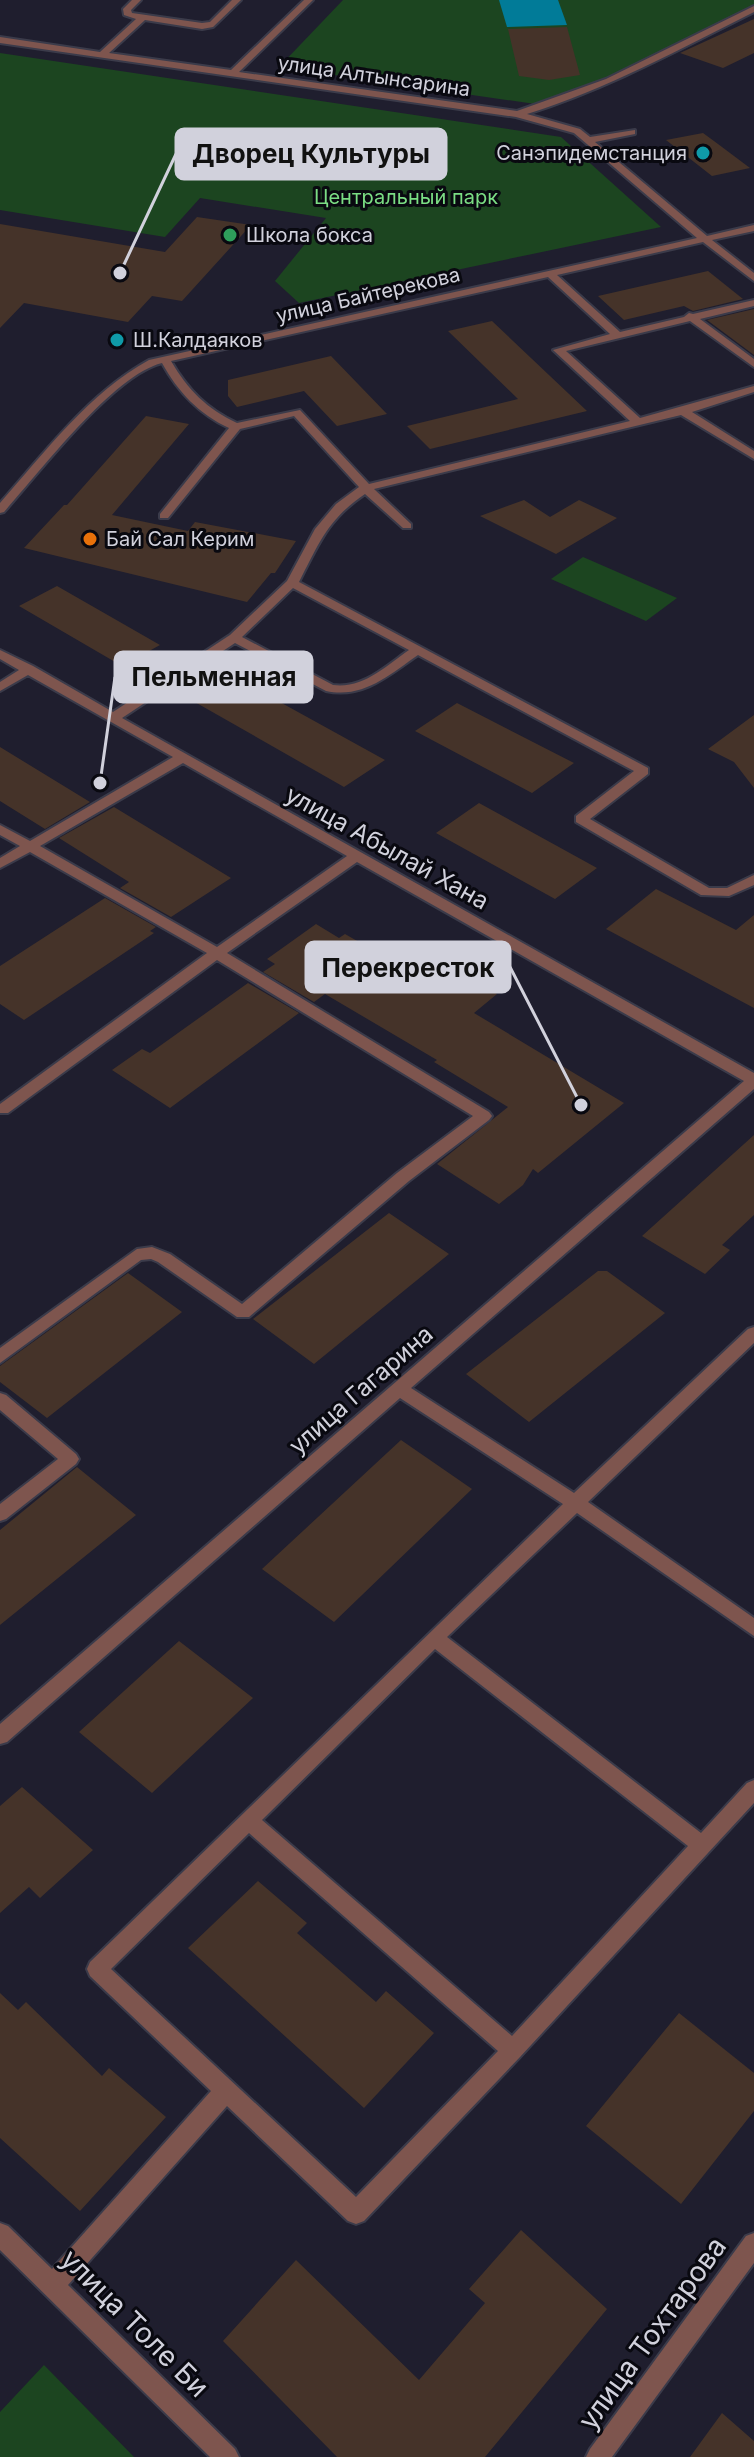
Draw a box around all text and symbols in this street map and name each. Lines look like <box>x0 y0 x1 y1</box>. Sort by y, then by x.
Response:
street label: улица Алтынсарина <box>276 51 472 101</box>
callout: Дворец Культуры <box>176 129 446 179</box>
text: Дворец Культуры <box>192 138 430 169</box>
place label: Санэпидемстанция <box>496 141 687 165</box>
marker: Санэпидемстанция <box>694 144 712 162</box>
park label: Центральный парк <box>314 185 498 209</box>
place label: Школа бокса <box>246 223 373 247</box>
marker: Школа бокса <box>221 226 239 244</box>
street label: улица Байтерекова <box>274 262 462 328</box>
place label: Ш.Калдаяков <box>133 328 263 352</box>
marker: Ш.Калдаяков <box>108 331 126 349</box>
place label: Бай Сал Керим <box>106 527 254 551</box>
marker: Бай Сал Керим <box>81 530 99 548</box>
callout: Пельменная <box>115 652 312 702</box>
text: Пельменная <box>131 661 297 692</box>
street label: улица Абылай Хана <box>281 780 494 915</box>
callout: Перекресток <box>306 942 510 992</box>
text: Перекресток <box>322 952 495 983</box>
street label: улица Гагарина <box>283 1319 439 1460</box>
street label: улица Тохтарова <box>571 2230 733 2436</box>
street label: улица Толе Би <box>54 2242 216 2404</box>

